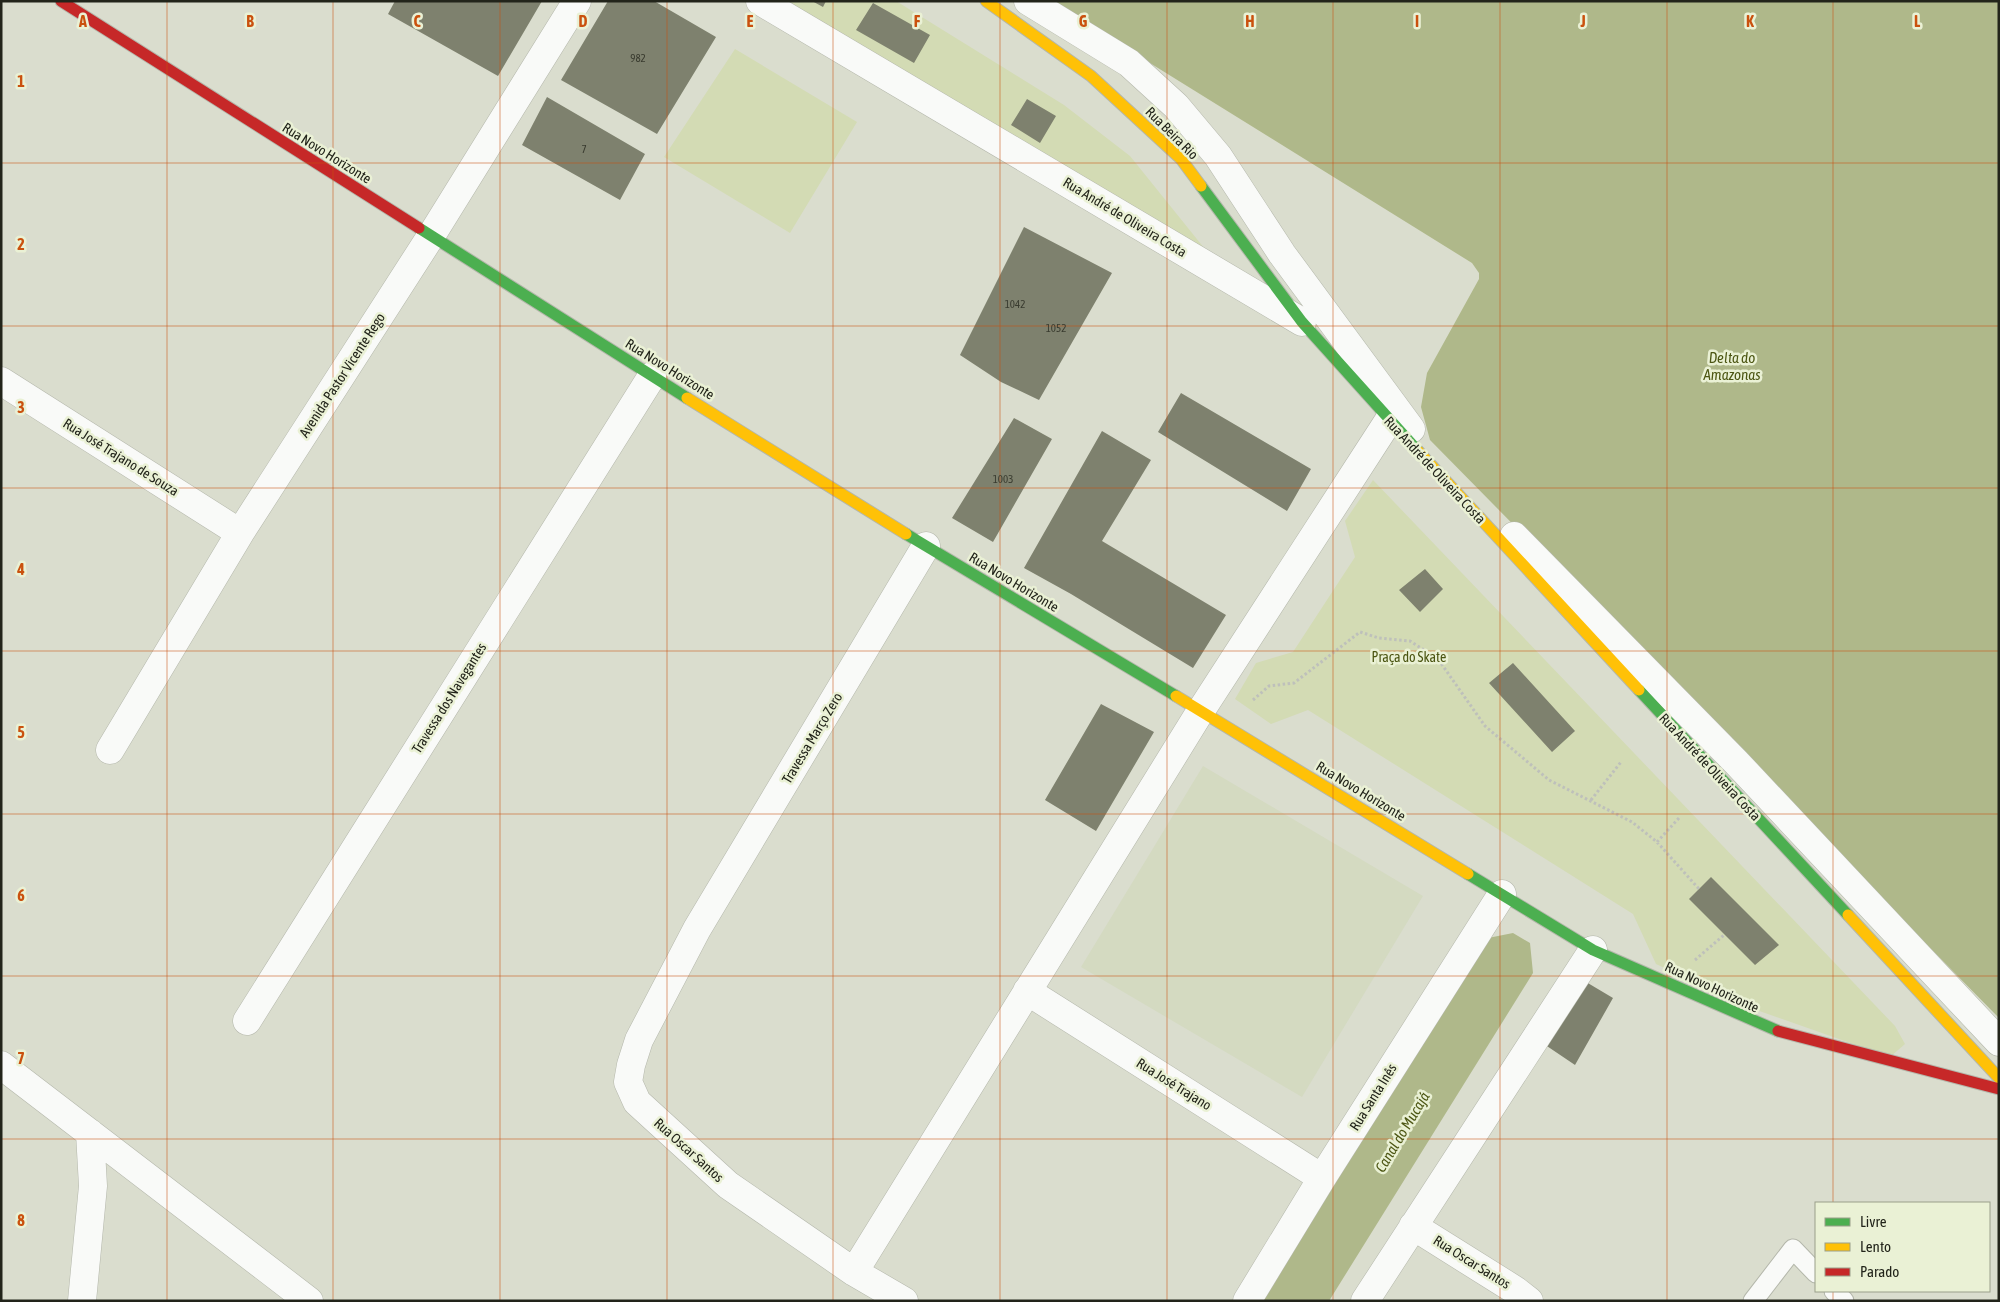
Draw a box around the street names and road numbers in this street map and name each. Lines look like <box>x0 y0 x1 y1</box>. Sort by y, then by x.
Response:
street label: Rua Beira Rio <box>1142 103 1202 163</box>
street label: Rua Novo Horizonte <box>280 119 374 187</box>
street label: Rua André de Oliveira Costa <box>1061 174 1189 260</box>
street label: Avenida Pastor Vicente Rego <box>296 310 388 440</box>
street label: Rua Novo Horizonte <box>623 335 717 403</box>
street label: Rua André de Oliveira Costa <box>1381 413 1489 527</box>
street label: Rua José Trajano de Souza <box>60 415 182 499</box>
street label: Rua Novo Horizonte <box>966 549 1062 615</box>
street label: Travessa dos Navegantes <box>409 640 489 756</box>
street label: Travessa Março Zero <box>779 690 845 786</box>
street label: Rua André de Oliveira Costa <box>1656 710 1764 824</box>
street label: Rua Novo Horizonte <box>1313 758 1409 824</box>
street label: Rua Novo Horizonte <box>1663 958 1761 1016</box>
street label: Rua José Trajano <box>1134 1055 1214 1113</box>
street label: Rua Santa Inês <box>1346 1061 1400 1133</box>
street label: Rua Oscar Santos <box>651 1115 727 1185</box>
street label: Rua Oscar Santos <box>1431 1232 1513 1292</box>

